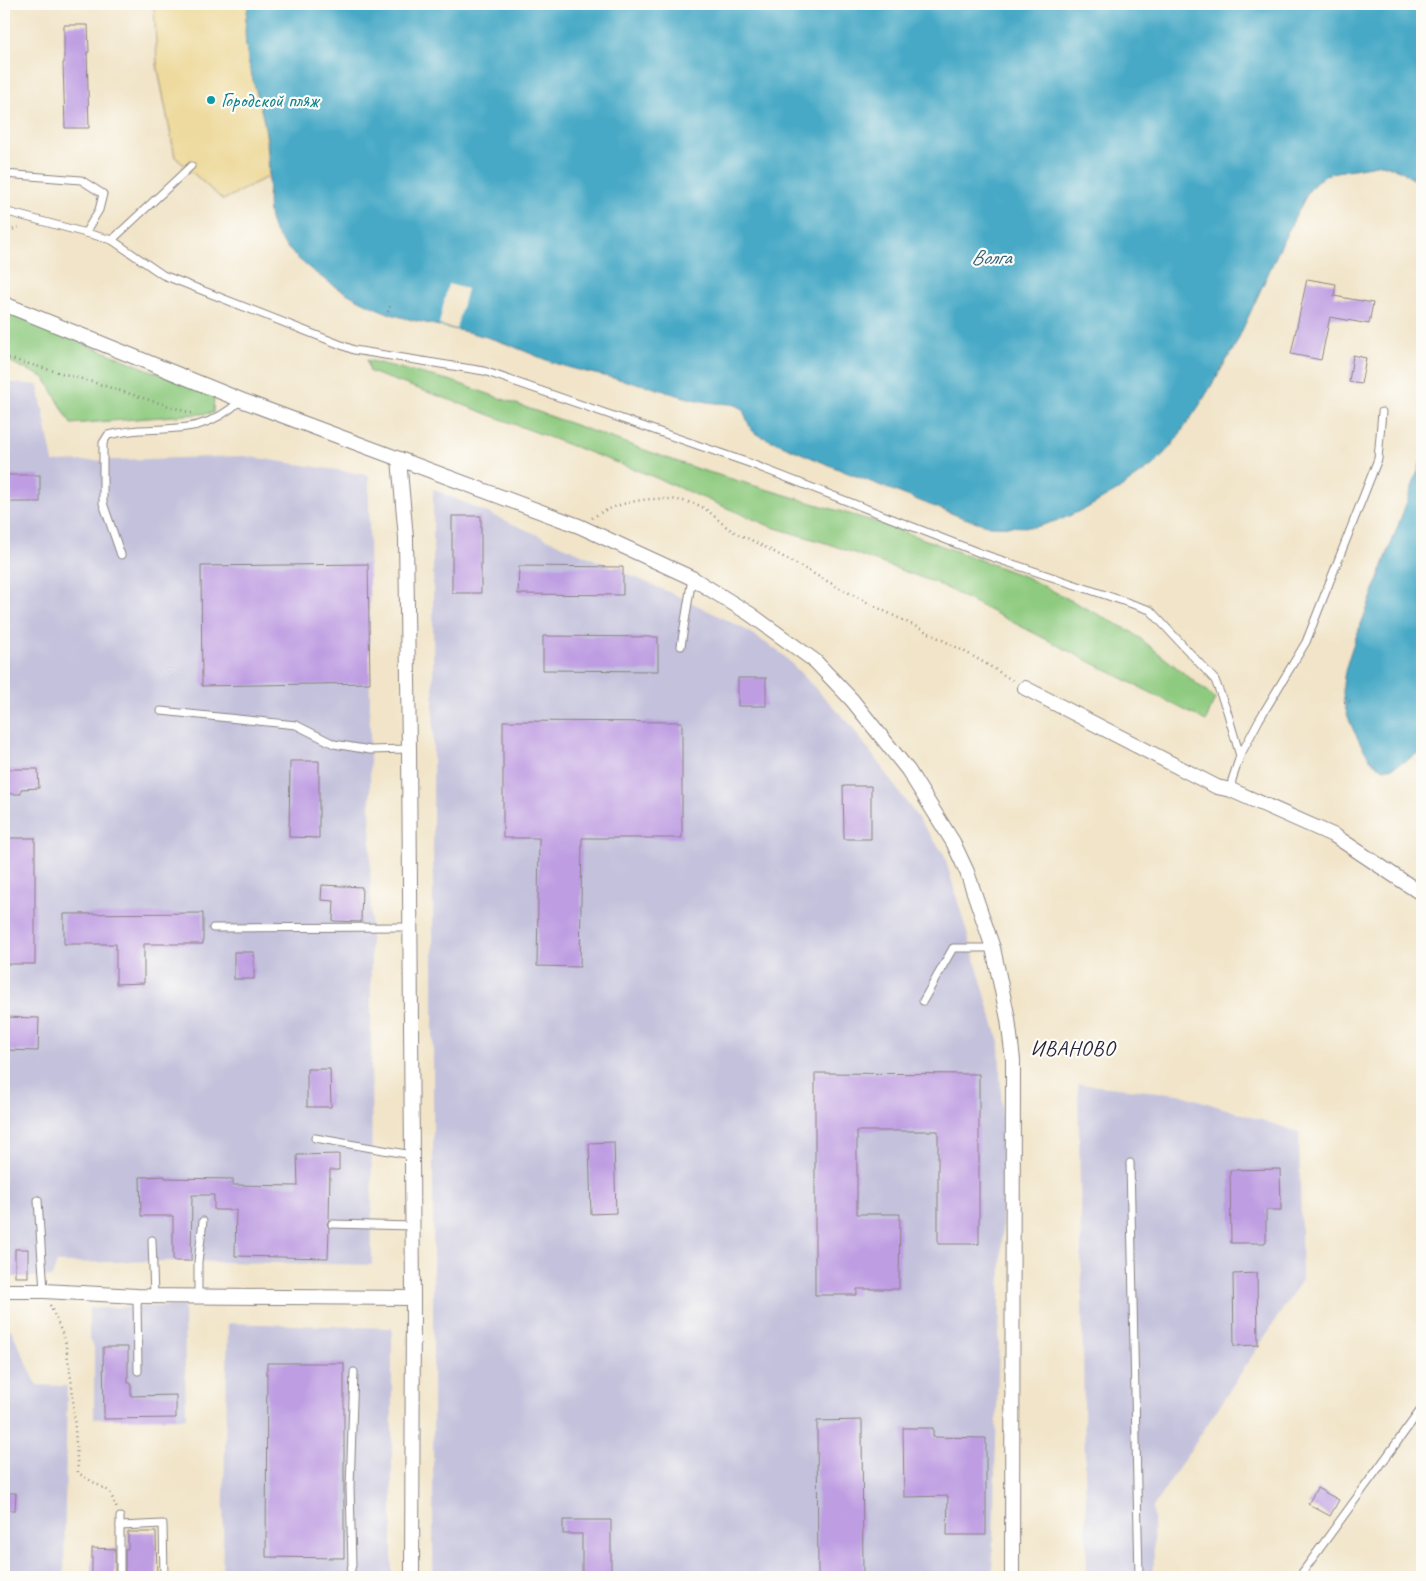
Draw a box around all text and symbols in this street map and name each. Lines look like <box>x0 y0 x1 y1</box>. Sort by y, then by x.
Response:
place label: Городской пляж <box>221 88 321 113</box>
marker: Городской пляж <box>205 94 217 106</box>
water label: Волга <box>971 244 1014 270</box>
district label: ИВАНОВО <box>1031 1035 1117 1061</box>

